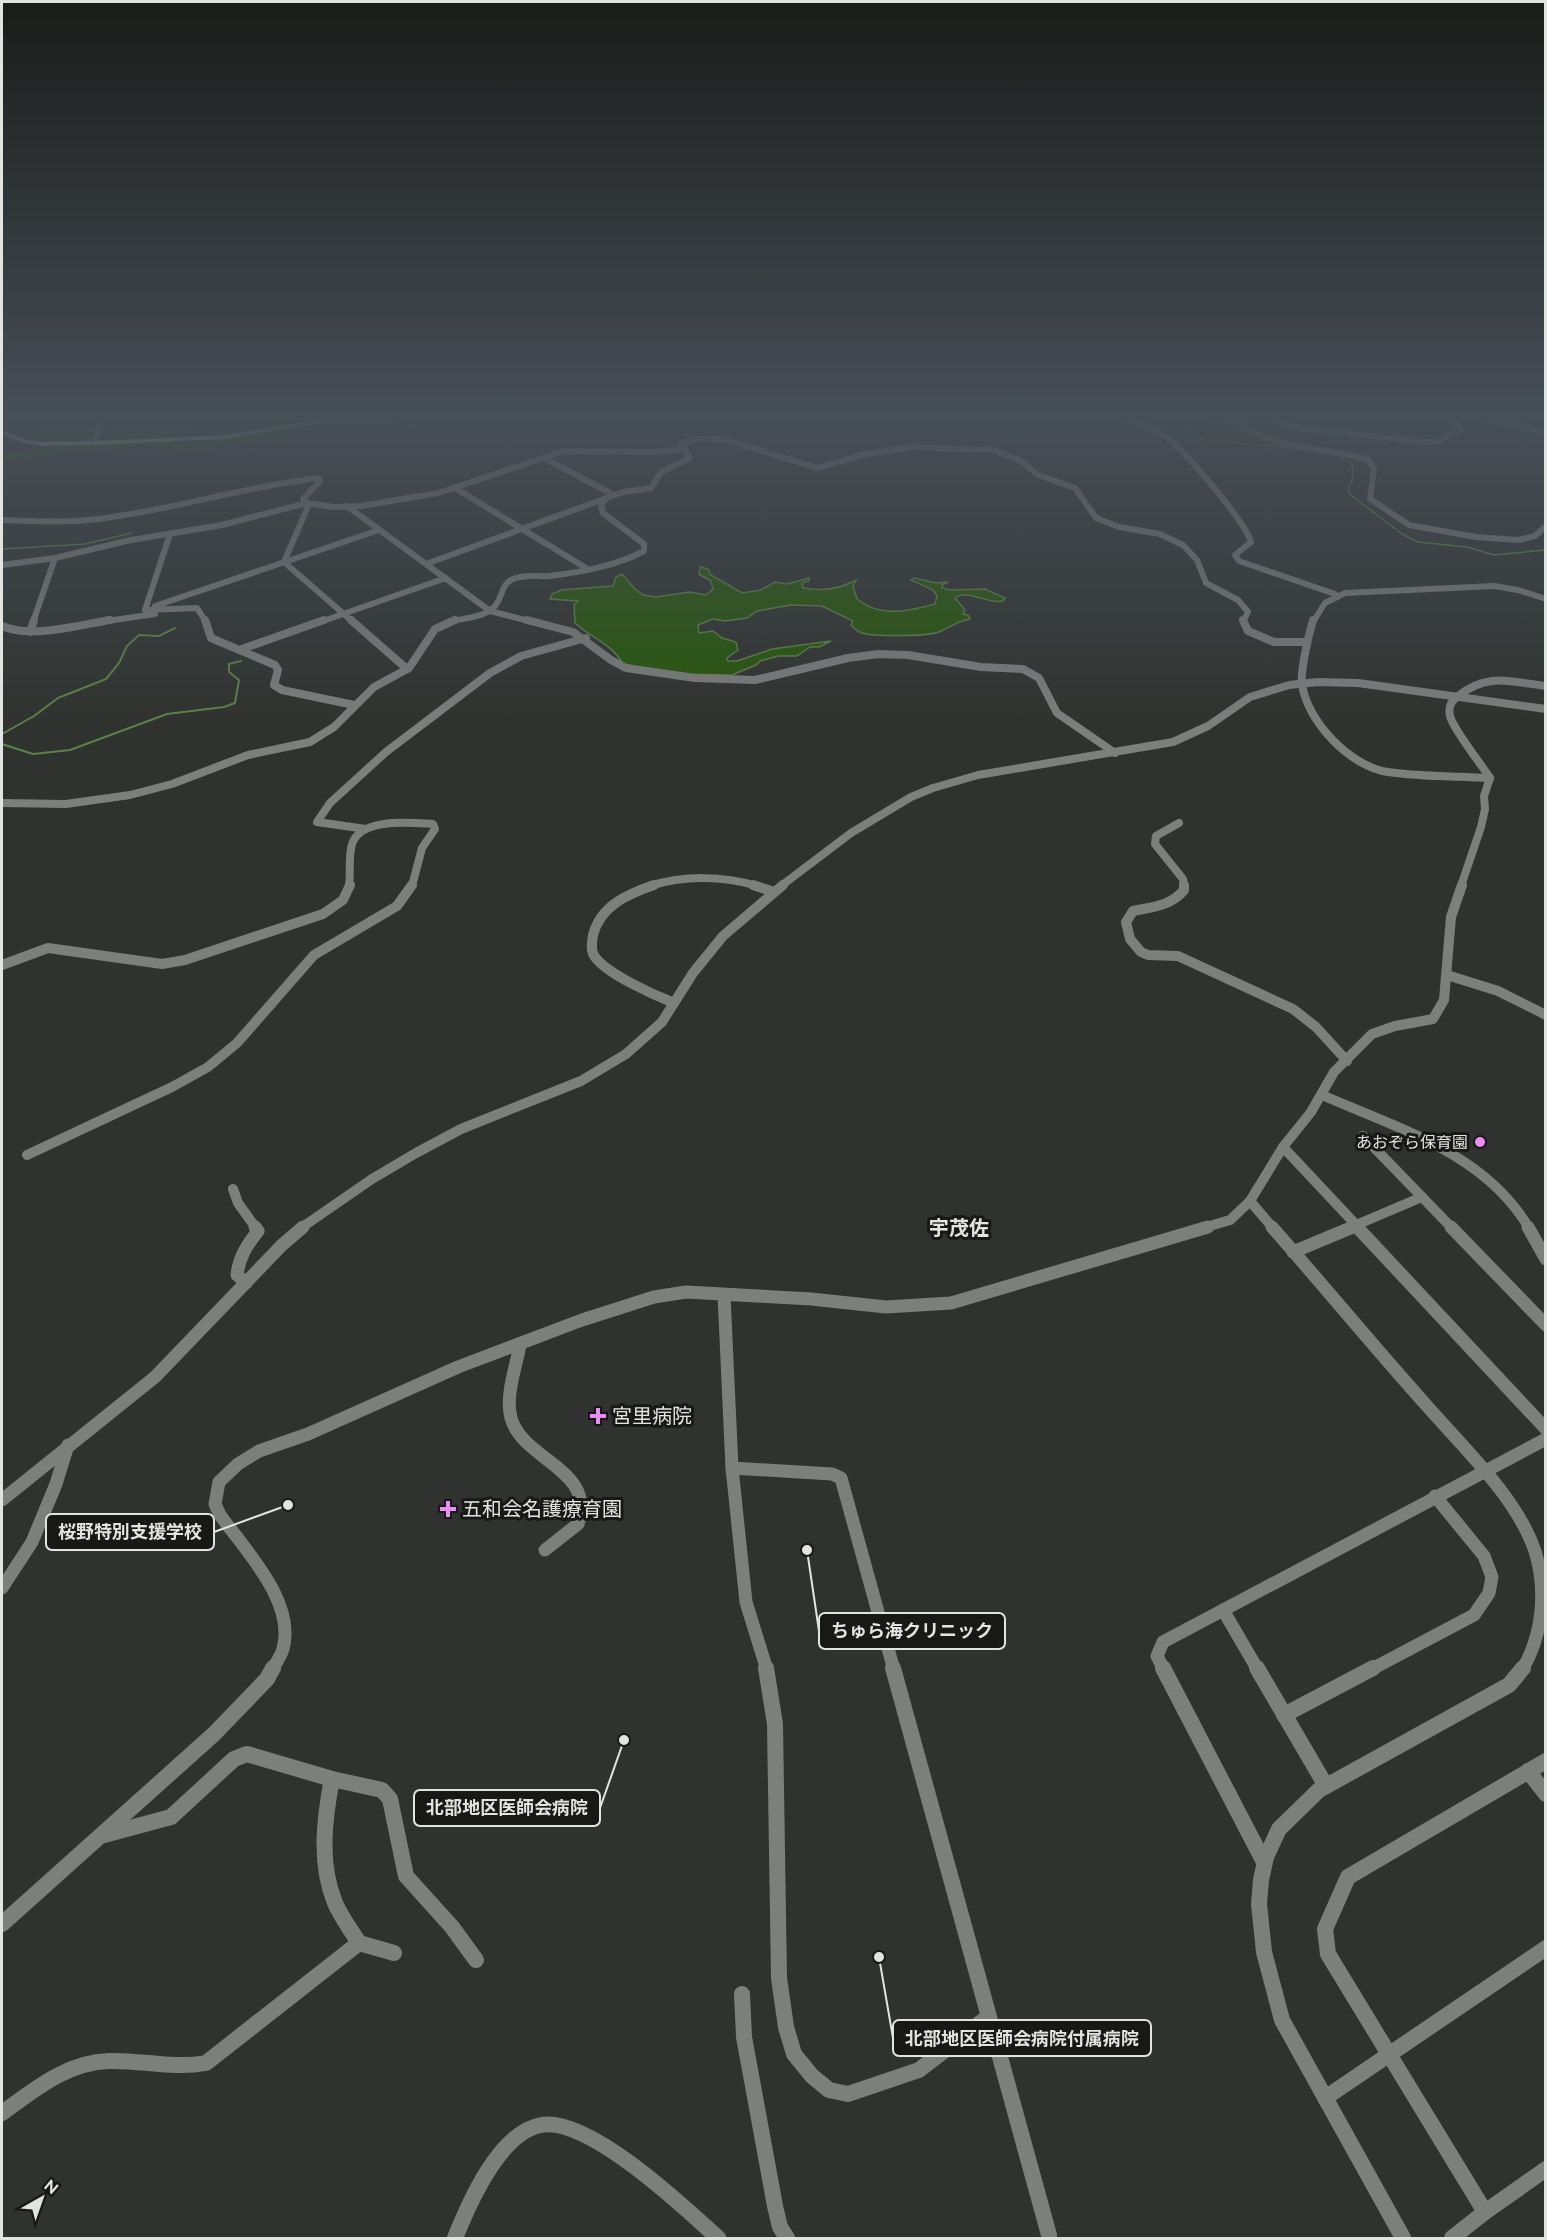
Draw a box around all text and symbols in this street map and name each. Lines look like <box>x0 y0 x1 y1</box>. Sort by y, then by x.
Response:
place label: あおぞら保育園 <box>1356 1133 1468 1152</box>
marker: あおぞら保育園 <box>1473 1135 1487 1149</box>
district label: 宇茂佐 <box>929 1216 989 1240</box>
place label: 宮里病院 <box>612 1404 692 1428</box>
marker: 宮里病院 <box>589 1407 607 1425</box>
place label: 五和会名護療育園 <box>462 1497 622 1521</box>
marker: 五和会名護療育園 <box>439 1500 457 1518</box>
callout: 桜野特別支援学校 <box>46 1514 214 1550</box>
text: 桜野特別支援学校 <box>58 1521 202 1542</box>
callout: ちゅら海クリニック <box>819 1613 1005 1649</box>
text: ちゅら海クリニック <box>831 1620 993 1641</box>
callout: 北部地区医師会病院 <box>414 1790 600 1826</box>
text: 北部地区医師会病院 <box>426 1797 588 1818</box>
callout: 北部地区医師会病院付属病院 <box>893 2020 1151 2056</box>
text: 北部地区医師会病院付属病院 <box>905 2028 1139 2049</box>
north arrow <box>12 2168 72 2228</box>
text: N <box>41 2176 62 2198</box>

